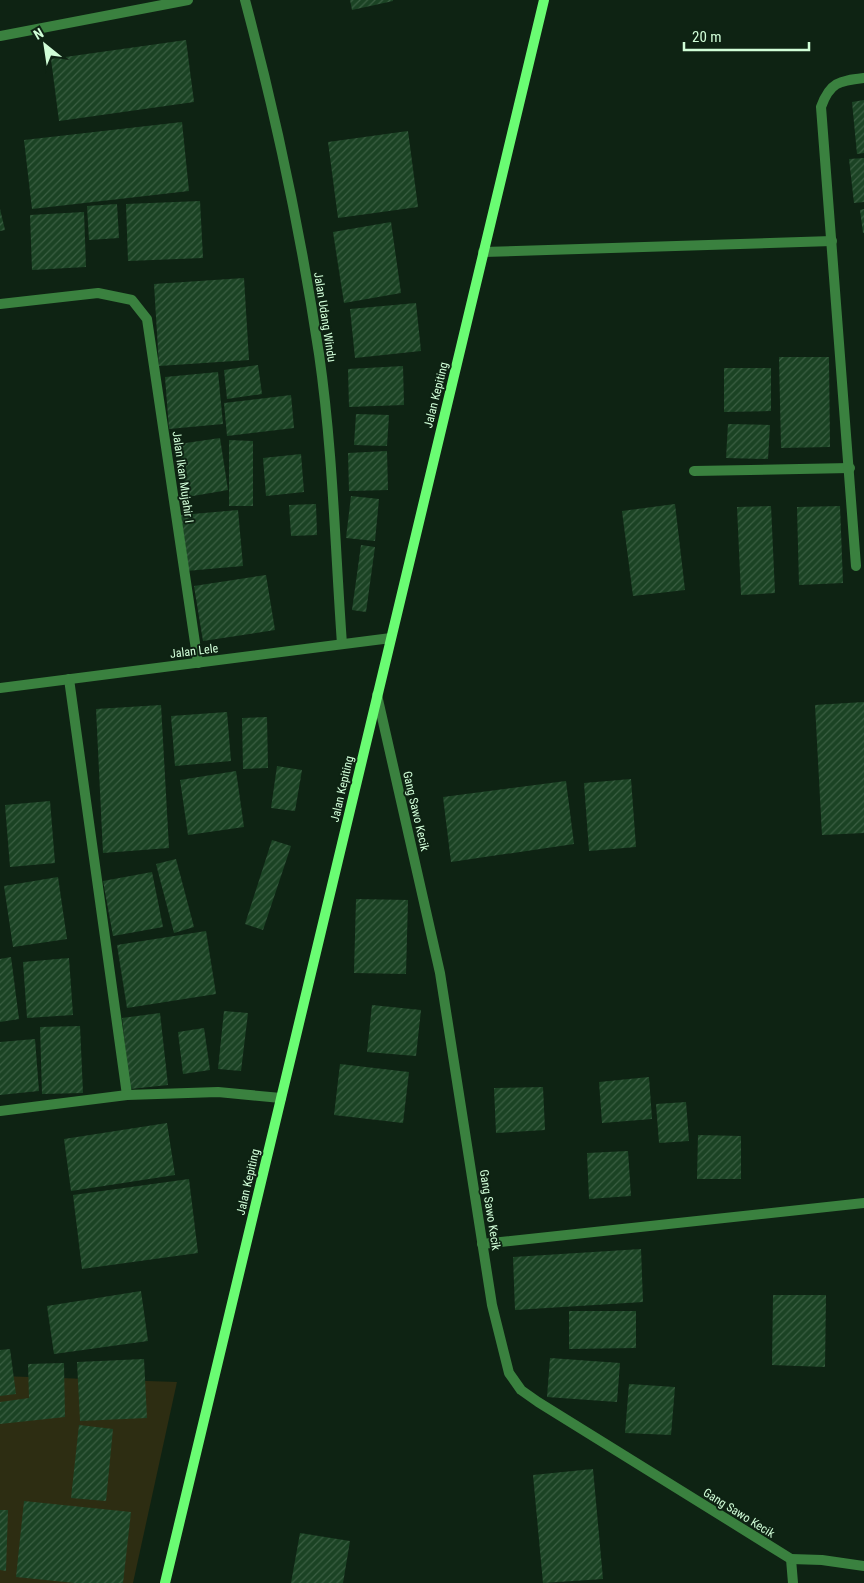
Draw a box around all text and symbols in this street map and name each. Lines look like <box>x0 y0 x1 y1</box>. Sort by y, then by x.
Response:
north arrow <box>20 20 70 70</box>
scale bar <box>684 20 809 52</box>
text: N <box>31 25 46 43</box>
text: 20 m <box>692 28 722 46</box>
street label: Jalan Udang Windu <box>311 271 339 363</box>
street label: Jalan Kepiting <box>421 361 451 429</box>
street label: Jalan Ikan Mujahir I <box>170 430 196 524</box>
street label: Jalan Lele <box>169 641 219 661</box>
street label: Jalan Kepiting <box>328 755 356 823</box>
street label: Gang Sawo Kecik <box>400 770 432 853</box>
street label: Jalan Kepiting <box>234 1148 262 1216</box>
street label: Gang Sawo Kecik <box>477 1169 503 1252</box>
street label: Gang Sawo Kecik <box>701 1485 778 1541</box>

